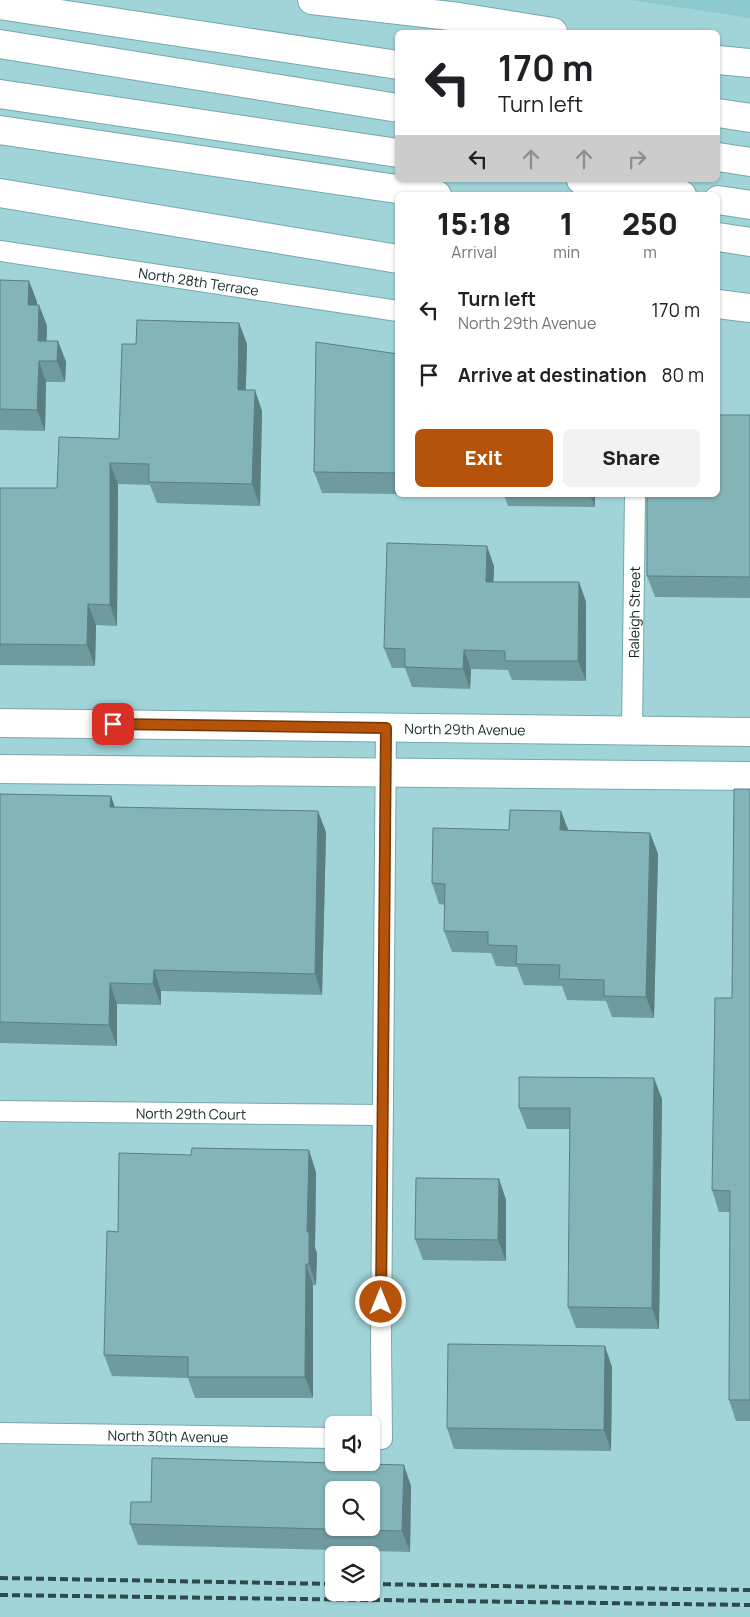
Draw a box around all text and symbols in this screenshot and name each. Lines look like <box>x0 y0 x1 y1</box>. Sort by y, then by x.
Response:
text: 170 m <box>498 44 594 92</box>
icon: left <box>415 50 480 115</box>
text: Turn left <box>498 89 583 119</box>
icon: left <box>464 145 492 173</box>
icon: ahead <box>517 145 545 173</box>
icon: ahead <box>570 145 598 173</box>
icon: right <box>623 145 651 173</box>
text: 15:18 <box>437 203 511 244</box>
text: 1 <box>560 203 573 244</box>
text: 250 <box>622 203 678 244</box>
text: Arrival <box>451 241 497 263</box>
text: min <box>553 241 580 263</box>
text: m <box>643 241 657 263</box>
street label: North 28th Terrace <box>137 263 260 299</box>
text: Turn left <box>458 286 536 312</box>
icon: left <box>415 296 443 324</box>
text: 170 m <box>652 297 700 323</box>
text: North 29th Avenue <box>458 312 596 334</box>
icon: arrive <box>415 361 443 389</box>
text: Arrive at destination <box>458 362 647 388</box>
text: 80 m <box>662 362 704 388</box>
button: Exit <box>415 429 553 487</box>
button: Share <box>563 429 700 487</box>
street label: Raleigh Street <box>623 566 644 658</box>
pin <box>92 703 134 745</box>
icon: arrive <box>99 710 127 738</box>
street label: North 29th Avenue <box>404 718 526 739</box>
street label: North 29th Court <box>136 1103 247 1123</box>
position arrow <box>354 1275 406 1327</box>
map controls <box>325 1416 380 1601</box>
button: sound <box>325 1416 380 1471</box>
street label: North 30th Avenue <box>107 1425 228 1446</box>
button: search <box>325 1481 380 1536</box>
button: layers <box>325 1546 380 1601</box>

